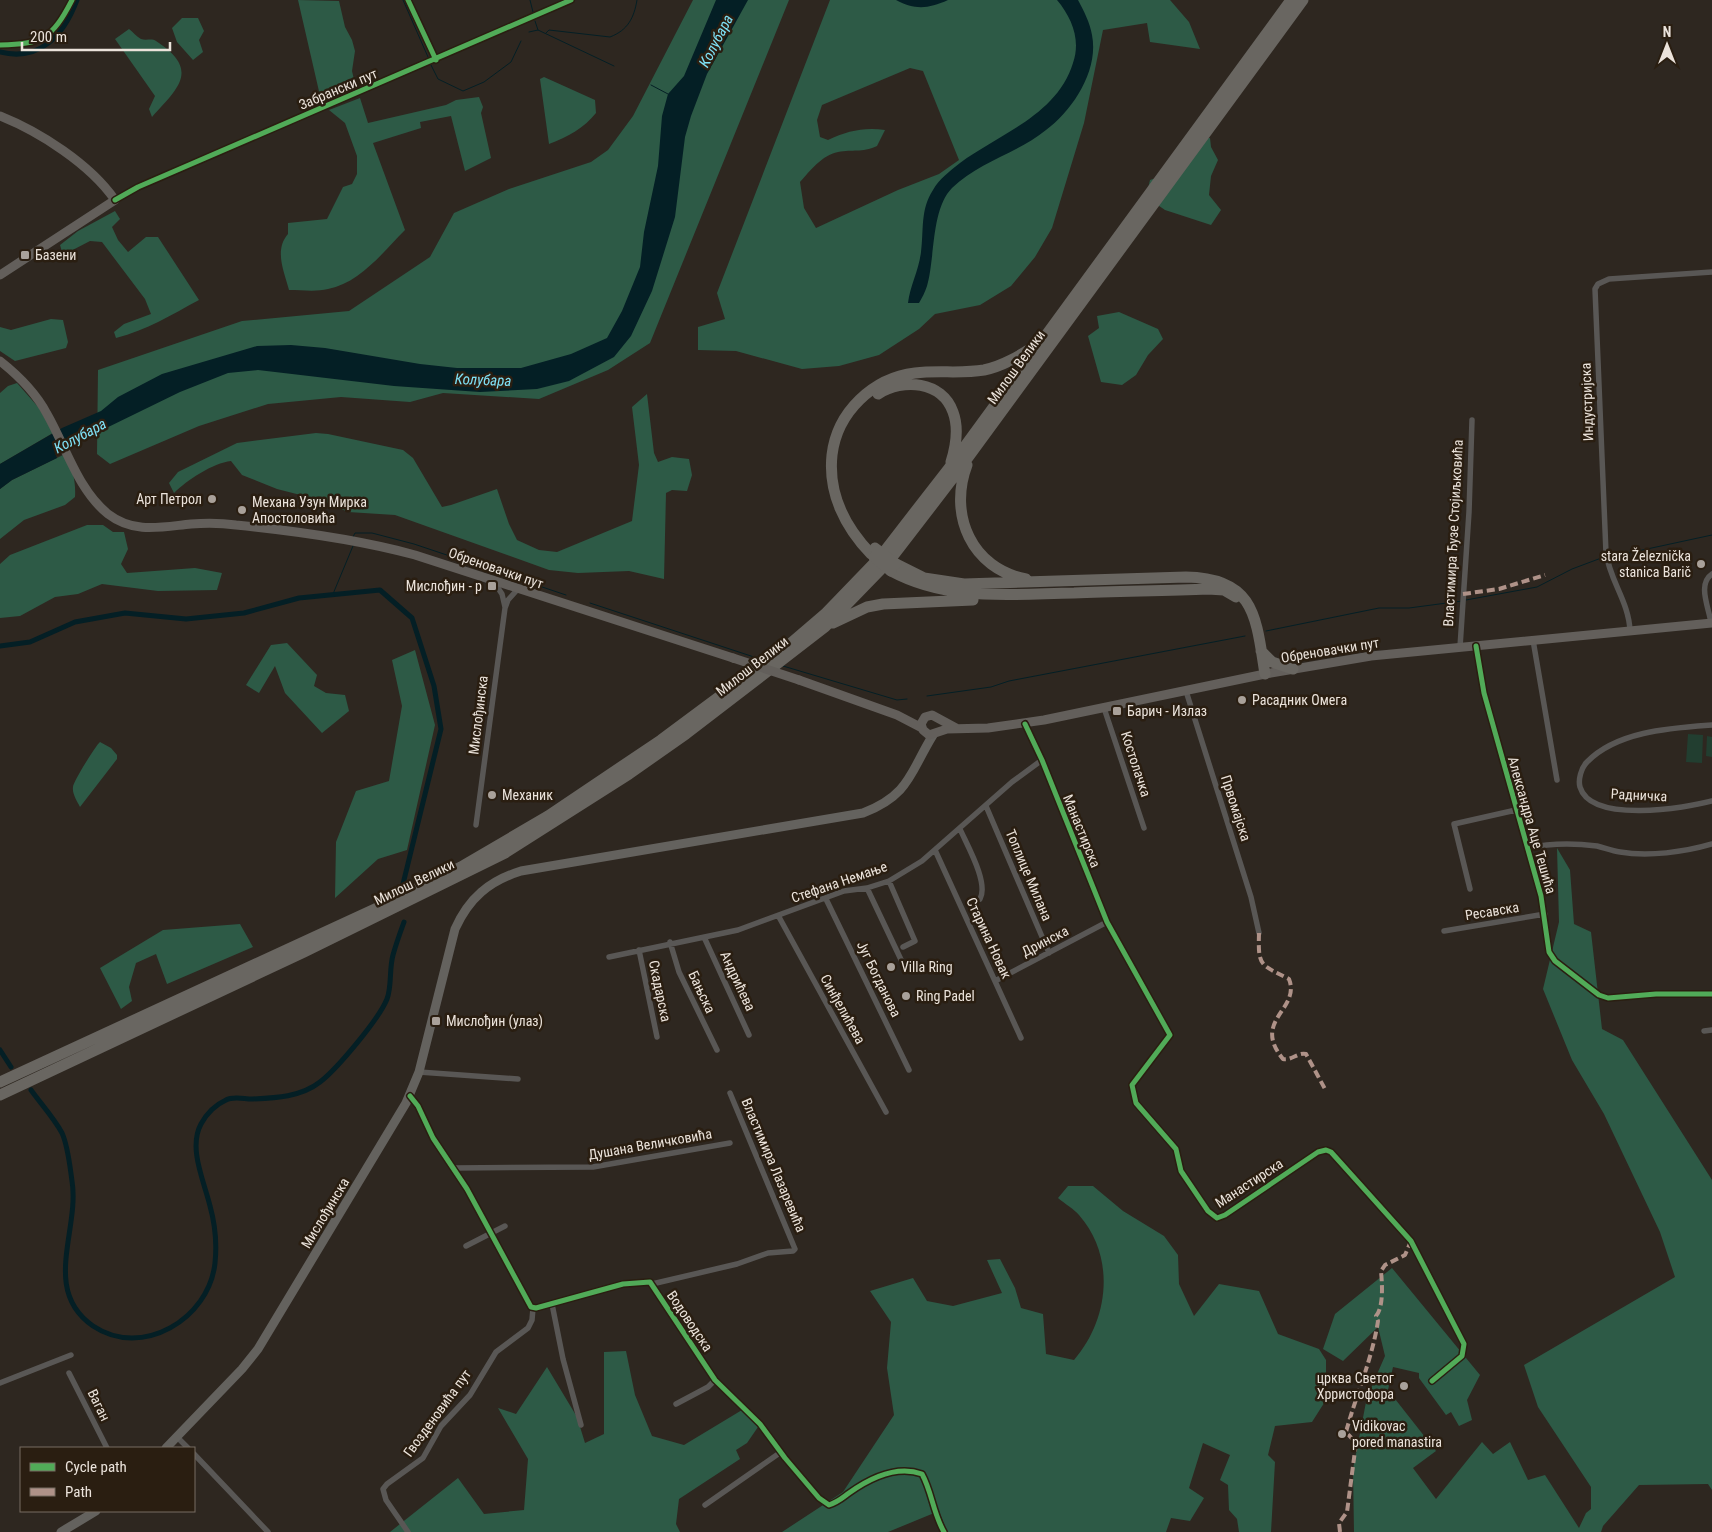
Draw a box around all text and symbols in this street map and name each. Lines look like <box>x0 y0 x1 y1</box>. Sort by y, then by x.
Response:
water label: Колубара <box>695 12 737 70</box>
scale bar <box>22 20 170 52</box>
north arrow <box>1642 20 1692 70</box>
text: N <box>1663 24 1671 40</box>
text: 200 m <box>30 28 67 46</box>
street label: Забрански пут <box>296 65 380 113</box>
place label: Базени <box>35 247 76 263</box>
marker: Базени <box>19 249 31 261</box>
street label: Милош Велики <box>984 327 1048 407</box>
street label: Индустријска <box>1578 362 1596 442</box>
water label: Колубара <box>454 370 512 390</box>
water label: Колубара <box>51 415 109 457</box>
street label: Властимира Ђузе Стојиљковића <box>1440 439 1466 627</box>
place label: Арт Петрол <box>136 491 202 507</box>
marker: Арт Петрол <box>206 493 218 505</box>
place label: Механа Узун Мирка Апостоловића <box>252 494 367 526</box>
marker: Механа Узун Мирка Апостоловића <box>236 504 248 516</box>
street label: Обреновачки пут <box>447 544 546 592</box>
place label: stara Železnička stanica Barič <box>1601 547 1691 580</box>
marker: stara Železnička stanica Barič <box>1695 558 1707 570</box>
place label: Мислођин - р <box>406 578 482 594</box>
marker: Мислођин - р <box>486 580 498 592</box>
street label: Милош Велики <box>713 633 791 699</box>
street label: Обреновачки пут <box>1280 634 1380 666</box>
street label: Мислођинска <box>465 675 491 755</box>
place label: Расадник Омега <box>1252 692 1347 708</box>
marker: Расадник Омега <box>1236 694 1248 706</box>
place label: Барич - Излаз <box>1127 703 1207 719</box>
marker: Барич - Излаз <box>1111 705 1123 717</box>
street label: Костолачка <box>1118 729 1154 799</box>
street label: Александра Аце Тешића <box>1505 755 1559 895</box>
street label: Првомајска <box>1218 773 1254 843</box>
street label: Радничка <box>1610 786 1668 804</box>
place label: Механик <box>502 787 553 803</box>
marker: Механик <box>486 789 498 801</box>
street label: Манастирска <box>1060 792 1104 870</box>
street label: Топлице Милана <box>1003 827 1055 923</box>
street label: Милош Велики <box>371 856 457 908</box>
street label: Стефана Немање <box>789 858 889 906</box>
street label: Старина Новак <box>963 895 1015 981</box>
street label: Ресавска <box>1464 899 1520 923</box>
street label: Дринска <box>1019 922 1071 960</box>
street label: Југ Богданова <box>854 938 904 1020</box>
street label: Андрићева <box>717 949 759 1013</box>
street label: Скадарска <box>646 959 674 1023</box>
place label: Villa Ring <box>901 959 953 975</box>
marker: Villa Ring <box>885 961 897 973</box>
street label: Бањска <box>685 968 719 1016</box>
street label: Синђелићева <box>817 971 869 1047</box>
place label: Ring Padel <box>916 988 975 1004</box>
marker: Ring Padel <box>900 990 912 1002</box>
place label: Мислођин (улаз) <box>446 1013 543 1030</box>
marker: Мислођин (улаз) <box>430 1015 442 1027</box>
street label: Властимира Лазаревића <box>739 1096 809 1234</box>
street label: Душана Величковића <box>587 1125 713 1163</box>
street label: Манастирска <box>1212 1155 1286 1211</box>
street label: Мислођинска <box>298 1175 352 1251</box>
street label: Водоводска <box>664 1288 716 1354</box>
street label: Гвозденовића пут <box>400 1366 474 1460</box>
place label: црква Светог Хрристофора <box>1317 1370 1394 1402</box>
marker: црква Светог Хрристофора <box>1398 1380 1410 1392</box>
street label: Ваган <box>84 1386 114 1424</box>
place label: Vidikovac pored manastira <box>1352 1418 1442 1450</box>
marker: Vidikovac pored manastira <box>1336 1428 1348 1440</box>
legend <box>20 1447 195 1512</box>
text: Cycle path <box>65 1458 127 1476</box>
text: Path <box>65 1483 92 1501</box>

